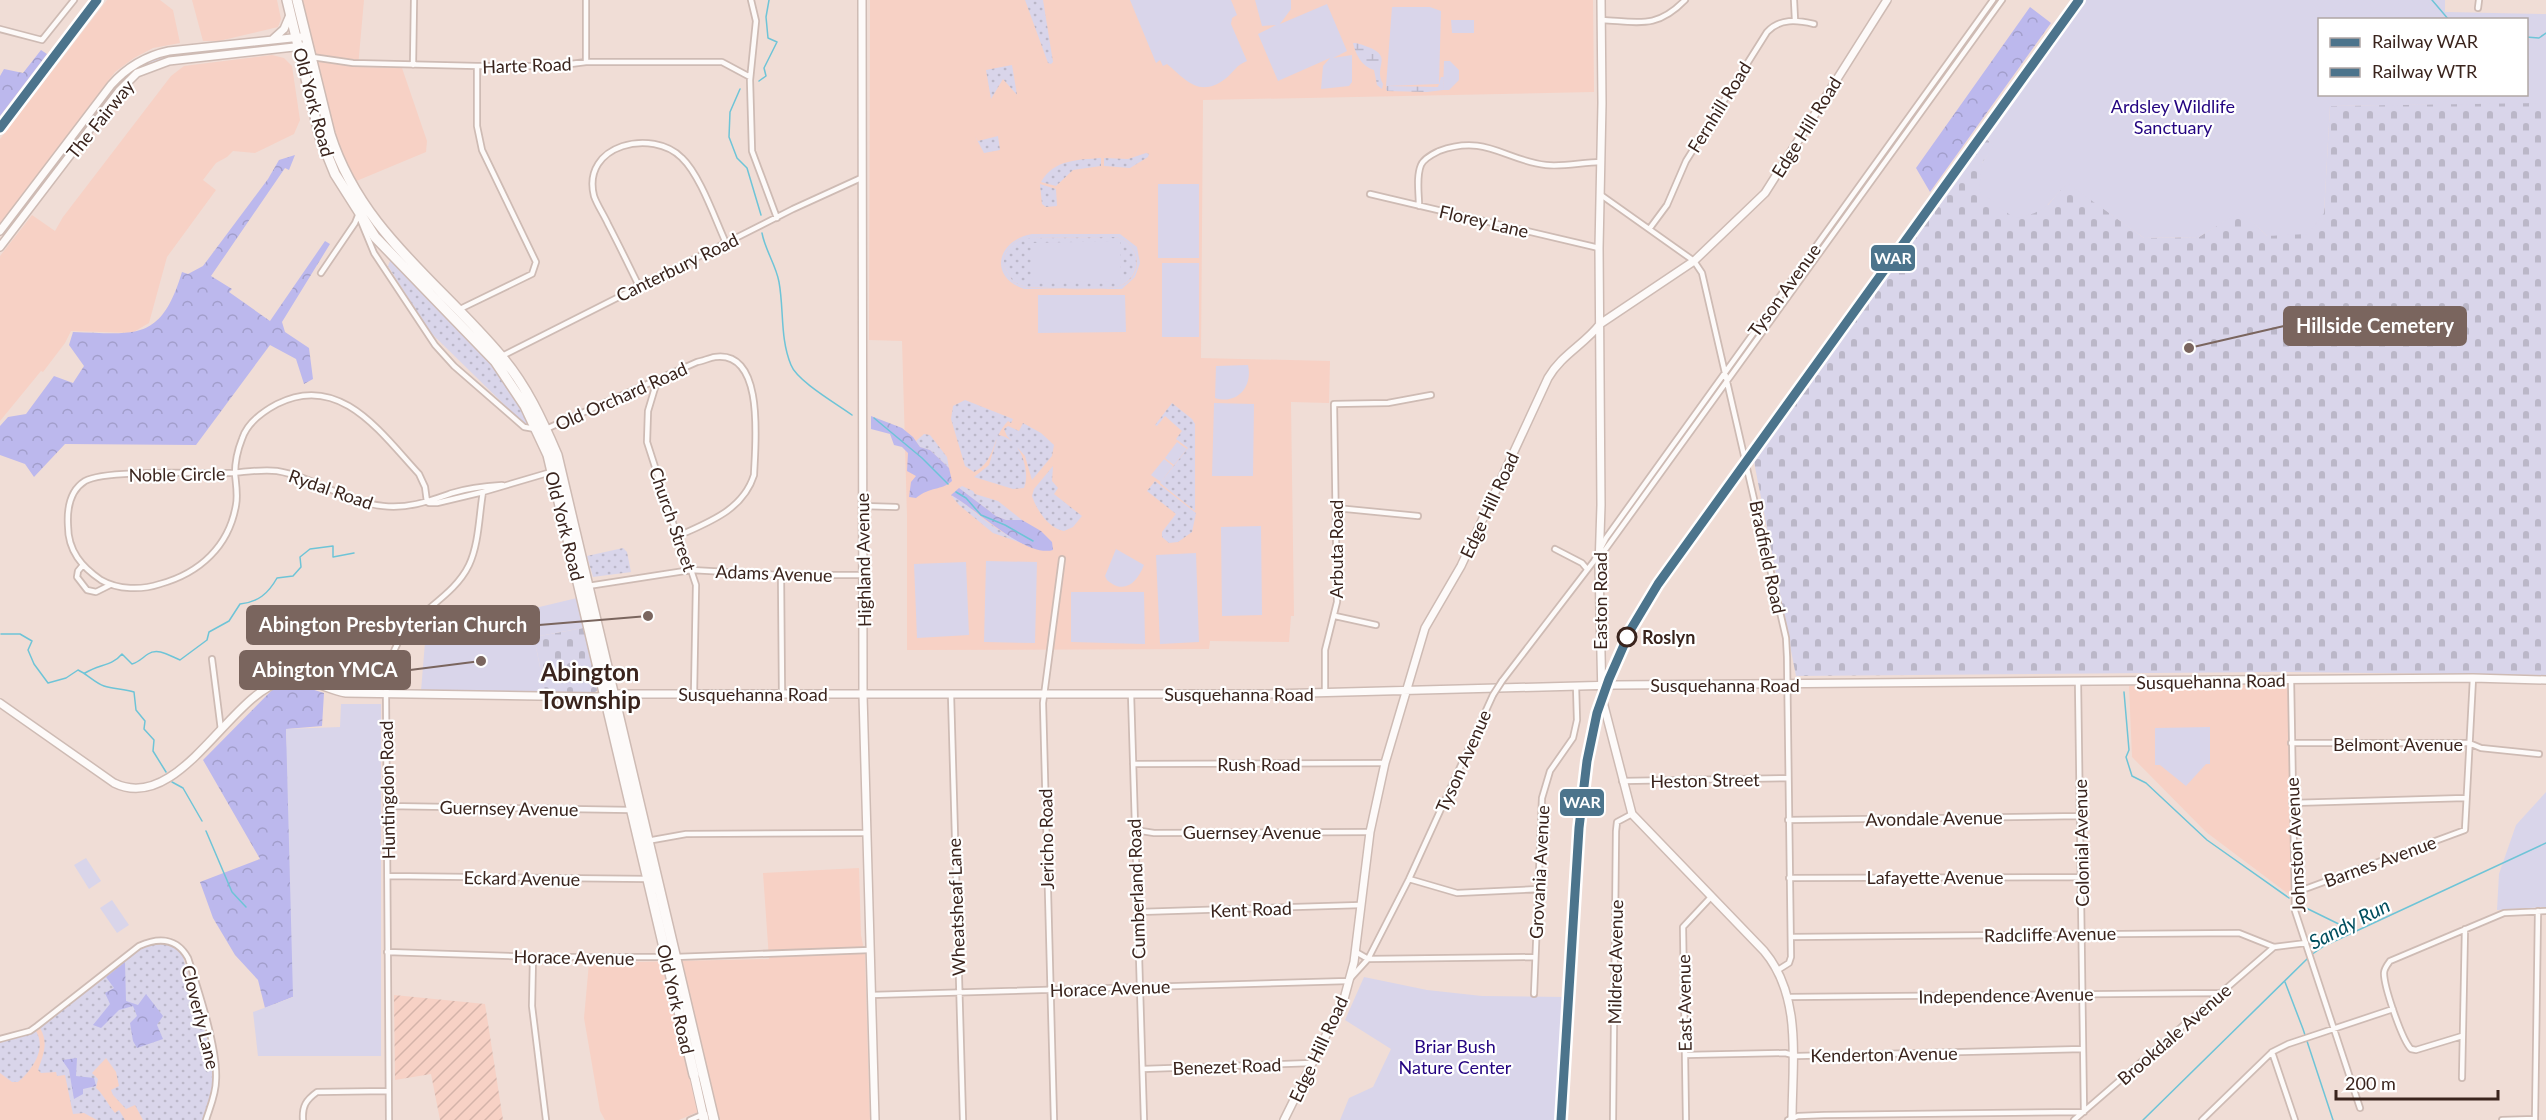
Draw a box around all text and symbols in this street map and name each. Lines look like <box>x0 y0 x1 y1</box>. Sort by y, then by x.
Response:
legend <box>2318 18 2528 96</box>
text: Railway WAR <box>2372 30 2479 52</box>
street label: Old York Road <box>289 45 339 159</box>
street label: Harte Road <box>482 52 572 78</box>
street label: Fernhill Road <box>1682 58 1756 156</box>
text: Railway WTR <box>2372 60 2478 82</box>
street label: Edge Hill Road <box>1766 73 1846 181</box>
street label: The Fairway <box>61 74 139 163</box>
park label: Ardsley Wildlife Sanctuary <box>2111 95 2235 138</box>
street label: Florey Lane <box>1437 200 1531 242</box>
street label: Canterbury Road <box>612 228 742 306</box>
street label: Tyson Avenue <box>1743 239 1825 341</box>
line badge: WAR <box>1870 244 1916 272</box>
text: WAR <box>1874 248 1912 267</box>
callout: Hillside Cemetery <box>2284 307 2466 345</box>
text: Hillside Cemetery <box>2296 313 2455 337</box>
street label: Old Orchard Road <box>552 357 690 435</box>
street label: Edge Hill Road <box>1455 449 1523 561</box>
street label: Noble Circle <box>128 462 226 486</box>
street label: Rydal Road <box>286 464 376 514</box>
street label: Church Street <box>645 464 701 575</box>
street label: Old York Road <box>541 469 589 583</box>
street label: Highland Avenue <box>851 493 875 627</box>
street label: Bradfield Road <box>1745 498 1791 616</box>
street label: Arbuta Road <box>1325 500 1347 598</box>
street label: Easton Road <box>1589 552 1611 650</box>
street label: Adams Avenue <box>715 560 833 586</box>
callout: Abington Presbyterian Church <box>247 606 539 644</box>
text: Abington Presbyterian Church <box>258 612 527 636</box>
place label: Roslyn <box>1642 626 1695 648</box>
marker: Roslyn <box>1617 627 1637 647</box>
callout: Abington YMCA <box>240 651 410 689</box>
text: Abington YMCA <box>251 657 398 681</box>
district label: Abington Township <box>539 657 641 714</box>
street label: Susquehanna Road <box>2136 669 2286 693</box>
street label: Susquehanna Road <box>1650 674 1800 696</box>
street label: Susquehanna Road <box>678 683 828 705</box>
street label: Susquehanna Road <box>1164 683 1314 705</box>
street label: Tyson Avenue <box>1431 706 1495 816</box>
street label: Huntingdon Road <box>375 720 399 860</box>
street label: Belmont Avenue <box>2333 733 2463 755</box>
street label: Rush Road <box>1217 753 1301 775</box>
street label: Heston Street <box>1650 768 1760 792</box>
street label: Johnston Avenue <box>2280 777 2310 913</box>
street label: Colonial Avenue <box>2069 779 2093 907</box>
street label: Jericho Road <box>1034 788 1058 890</box>
line badge: WAR <box>1559 788 1605 817</box>
text: WAR <box>1563 792 1601 811</box>
street label: Guernsey Avenue <box>439 796 579 820</box>
street label: Grovania Avenue <box>1525 804 1553 940</box>
street label: Avondale Avenue <box>1865 806 2003 830</box>
street label: Cumberland Road <box>1123 818 1149 960</box>
street label: Guernsey Avenue <box>1183 821 1321 843</box>
street label: Barnes Avenue <box>2321 830 2439 892</box>
street label: Wheatsheaf Lane <box>943 838 969 976</box>
street label: Eckard Avenue <box>464 866 580 890</box>
street label: Lafayette Avenue <box>1867 866 2003 888</box>
water label: Sandy Run <box>2304 892 2394 954</box>
street label: Kent Road <box>1210 897 1292 921</box>
street label: Mildred Avenue <box>1603 900 1627 1024</box>
street label: Radcliffe Avenue <box>1984 922 2116 946</box>
street label: Old York Road <box>653 942 699 1056</box>
street label: Horace Avenue <box>514 945 634 969</box>
street label: East Avenue <box>1672 954 1696 1052</box>
street label: Cloverly Lane <box>177 963 225 1071</box>
street label: Horace Avenue <box>1049 975 1171 1001</box>
street label: Brookdale Avenue <box>2113 979 2235 1089</box>
street label: Independence Avenue <box>1918 982 2094 1008</box>
street label: Edge Hill Road <box>1284 993 1352 1105</box>
park label: Briar Bush Nature Center <box>1399 1035 1512 1078</box>
street label: Kenderton Avenue <box>1810 1042 1958 1066</box>
street label: Benezet Road <box>1172 1053 1282 1079</box>
scale bar <box>2336 1063 2498 1101</box>
text: 200 m <box>2345 1072 2396 1094</box>

